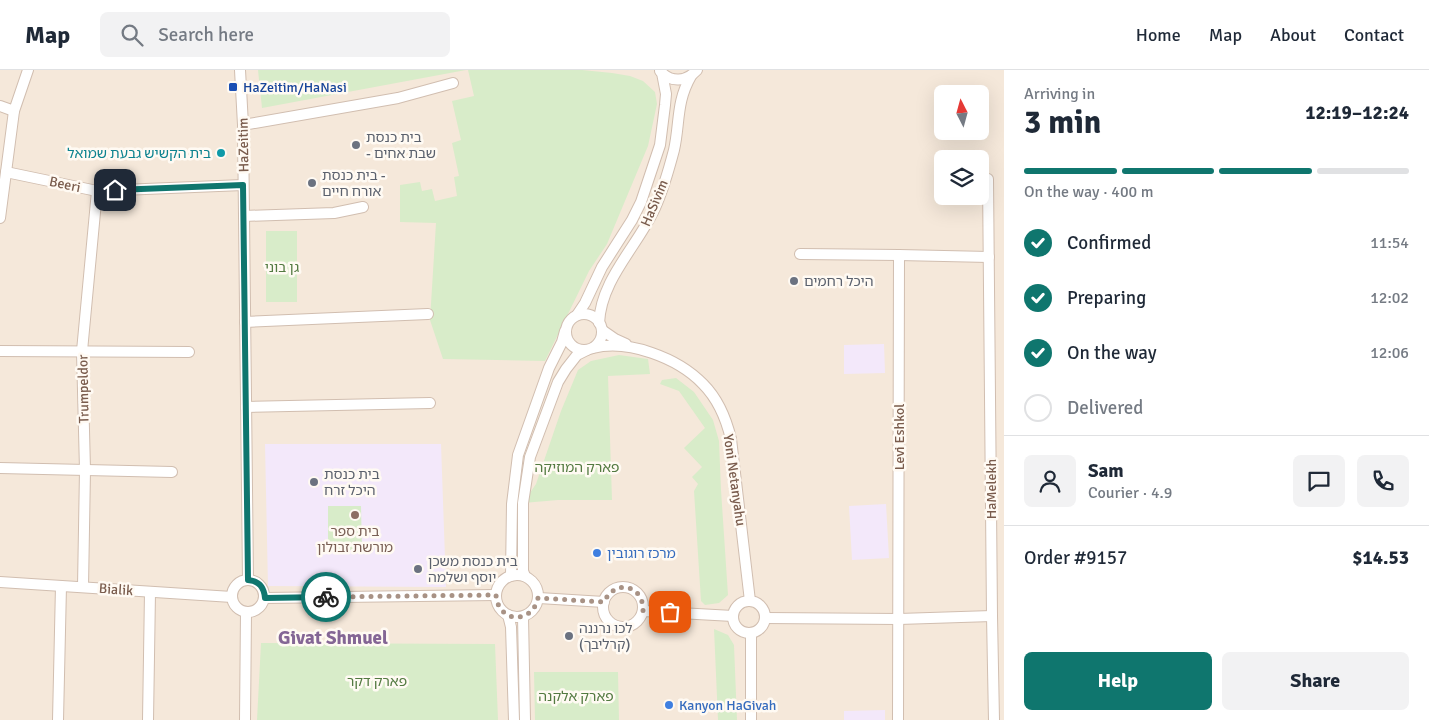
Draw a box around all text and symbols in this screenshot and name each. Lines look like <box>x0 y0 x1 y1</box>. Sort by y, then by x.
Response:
search box <box>100 12 450 57</box>
text: Map <box>25 20 70 50</box>
icon: search <box>118 21 146 49</box>
text: Search here <box>158 23 254 47</box>
text: Home <box>1136 24 1181 46</box>
text: Map <box>1209 24 1242 46</box>
text: About <box>1270 24 1316 46</box>
text: Contact <box>1344 24 1404 46</box>
place label: HaZeitim/HaNasi <box>243 79 347 96</box>
marker: HaZeitim/HaNasi <box>227 81 239 93</box>
text: Arriving in <box>1024 84 1095 104</box>
north arrow <box>934 85 989 140</box>
map controls <box>934 85 989 205</box>
text: 12:19–12:24 <box>1305 101 1409 125</box>
text: 3 min <box>1024 103 1101 142</box>
street label: HaZeitim <box>235 117 252 173</box>
place label: בית כנסת - שבת אחים <box>366 129 436 162</box>
marker: בית כנסת - שבת אחים <box>350 139 362 151</box>
place label: בית הקשיש גבעת שמואל <box>67 145 211 162</box>
marker: בית הקשיש גבעת שמואל <box>215 147 227 159</box>
button: layers <box>934 150 989 205</box>
place label: בית כנסת - אורח חיים <box>322 167 386 200</box>
pin <box>94 169 136 211</box>
street label: Beeri <box>48 173 82 196</box>
icon: home <box>101 176 129 204</box>
marker: בית כנסת - אורח חיים <box>306 177 318 189</box>
street label: HaSivim <box>637 177 672 229</box>
text: On the way · 400 m <box>1024 182 1154 202</box>
icon: check <box>1024 229 1052 257</box>
text: Confirmed <box>1067 231 1151 255</box>
text: 11:54 <box>1370 233 1409 253</box>
park label: גן בוני <box>265 259 299 276</box>
place label: היכל רחמים <box>804 273 874 290</box>
marker: היכל רחמים <box>788 275 800 287</box>
icon: check <box>1024 284 1052 312</box>
text: Preparing <box>1067 286 1146 310</box>
text: 12:02 <box>1370 288 1409 308</box>
icon: check <box>1024 339 1052 367</box>
text: On the way <box>1067 341 1157 365</box>
text: 12:06 <box>1370 343 1409 363</box>
street label: Trumpeldor <box>74 354 93 423</box>
text: Delivered <box>1067 396 1143 420</box>
street label: Levi Eshkol <box>891 404 908 470</box>
street label: Yoni Netanyahu <box>720 433 749 527</box>
button: person <box>1024 455 1076 507</box>
button: chat <box>1293 455 1345 507</box>
button: phone <box>1357 455 1409 507</box>
park label: פארק המוזיקה <box>535 459 619 476</box>
street label: HaMelekh <box>983 459 1000 519</box>
text: Sam <box>1088 459 1124 483</box>
place label: בית כנסת היכל זרח <box>324 466 380 499</box>
marker: בית כנסת היכל זרח <box>308 476 320 488</box>
text: Courier · 4.9 <box>1088 483 1172 503</box>
marker: בית ספר מורשת זבולון <box>349 509 361 521</box>
place label: בית ספר מורשת זבולון <box>317 523 393 556</box>
place label: מרכז רוגובין <box>607 545 676 562</box>
text: Order #9157 <box>1024 546 1127 570</box>
text: $14.53 <box>1352 546 1409 570</box>
marker: מרכז רוגובין <box>591 547 603 559</box>
place label: בית כנסת משכן יוסף ושלמה <box>428 553 518 586</box>
marker: בית כנסת משכן יוסף ושלמה <box>412 563 424 575</box>
courier <box>301 572 351 622</box>
street label: Bialik <box>98 580 134 599</box>
icon: bike <box>312 583 340 611</box>
pin <box>649 591 691 633</box>
icon: bag <box>656 598 684 626</box>
place label: לכו נרננה (קרליבך) <box>579 620 632 653</box>
district label: Givat Shmuel <box>278 626 388 650</box>
marker: לכו נרננה (קרליבך) <box>563 630 575 642</box>
button: Help <box>1024 652 1212 710</box>
button: Share <box>1222 652 1409 710</box>
park label: פארק דקר <box>347 673 407 690</box>
park label: פארק אלקנה <box>538 688 614 705</box>
place label: Kanyon HaGivah <box>679 697 777 714</box>
marker: Kanyon HaGivah <box>663 699 675 711</box>

